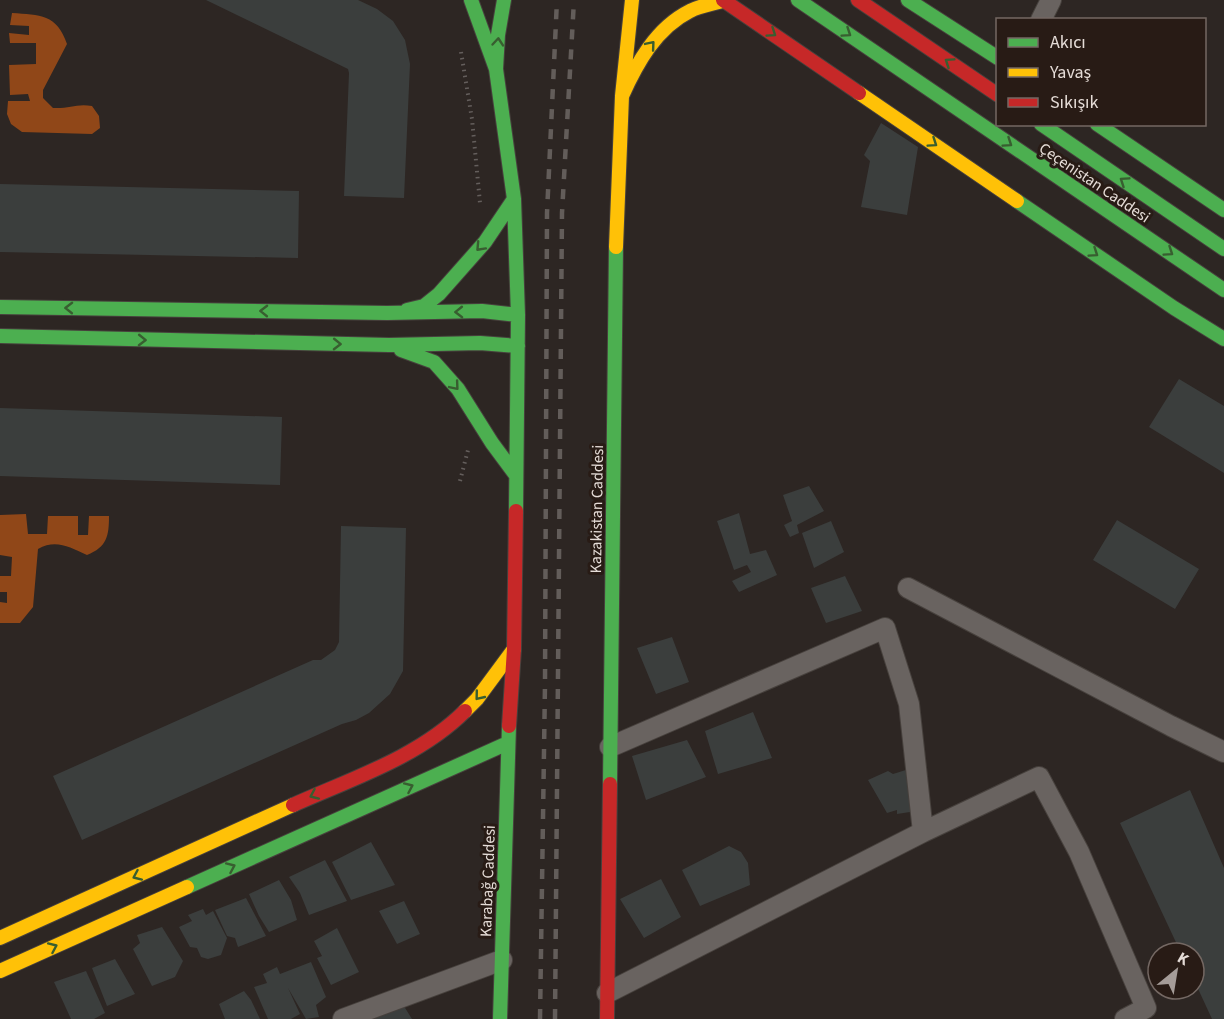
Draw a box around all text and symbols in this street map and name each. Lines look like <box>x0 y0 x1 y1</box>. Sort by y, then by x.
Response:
legend <box>996 18 1206 126</box>
one-way arrow <box>765 26 776 37</box>
one-way arrow <box>840 26 851 37</box>
text: Akıcı <box>1050 30 1086 55</box>
one-way arrow <box>491 37 504 47</box>
one-way arrow <box>644 41 655 52</box>
one-way arrow <box>945 58 956 69</box>
text: Yavaş <box>1049 60 1091 85</box>
text: Sıkışık <box>1050 90 1098 115</box>
one-way arrow <box>926 136 937 147</box>
one-way arrow <box>1001 136 1012 147</box>
street label: Çeçenistan Caddesi <box>1035 137 1154 228</box>
one-way arrow <box>1119 177 1130 188</box>
one-way arrow <box>476 240 487 250</box>
one-way arrow <box>1162 245 1173 256</box>
one-way arrow <box>1087 246 1098 257</box>
one-way arrow <box>65 302 74 314</box>
one-way arrow <box>260 305 269 318</box>
one-way arrow <box>455 306 464 318</box>
one-way arrow <box>138 333 147 346</box>
one-way arrow <box>333 338 342 350</box>
one-way arrow <box>448 379 459 390</box>
street label: Kazakistan Caddesi <box>585 444 609 574</box>
one-way arrow <box>475 689 486 700</box>
one-way arrow <box>403 783 414 795</box>
one-way arrow <box>310 788 321 800</box>
street label: Karabağ Caddesi <box>475 825 501 937</box>
one-way arrow <box>225 862 236 874</box>
one-way arrow <box>132 869 143 881</box>
north arrow <box>1146 941 1206 1001</box>
one-way arrow <box>47 942 58 954</box>
text: K <box>1173 947 1193 971</box>

